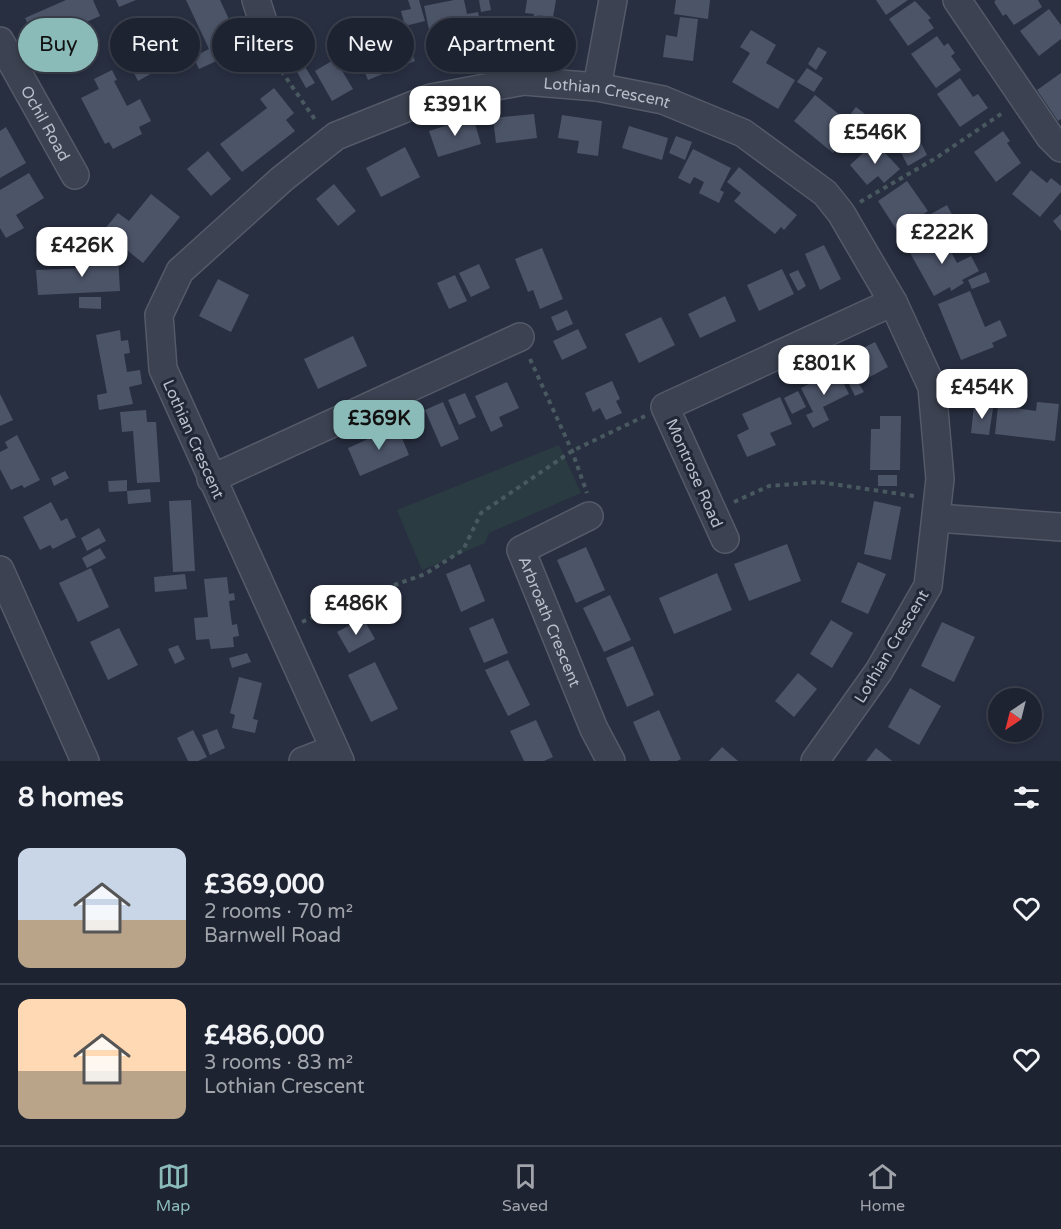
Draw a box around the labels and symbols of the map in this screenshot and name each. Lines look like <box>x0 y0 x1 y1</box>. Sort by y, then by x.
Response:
street label: Lothian Crescent <box>543 74 673 113</box>
street label: Ochil Road <box>16 82 74 165</box>
pin: £391K <box>413 86 497 137</box>
pin: £546K <box>833 114 917 165</box>
pin: £222K <box>900 214 984 265</box>
pin: £426K <box>40 227 124 278</box>
pin: £801K <box>782 345 866 396</box>
pin: £454K <box>940 369 1024 420</box>
street label: Lothian Crescent <box>158 377 228 502</box>
pin: £369K <box>337 400 421 451</box>
street label: Montrose Road <box>661 416 727 531</box>
street label: Arbroath Crescent <box>514 553 585 690</box>
pin: £486K <box>314 585 398 636</box>
street label: Lothian Crescent <box>850 586 934 707</box>
north arrow <box>988 688 1042 742</box>

